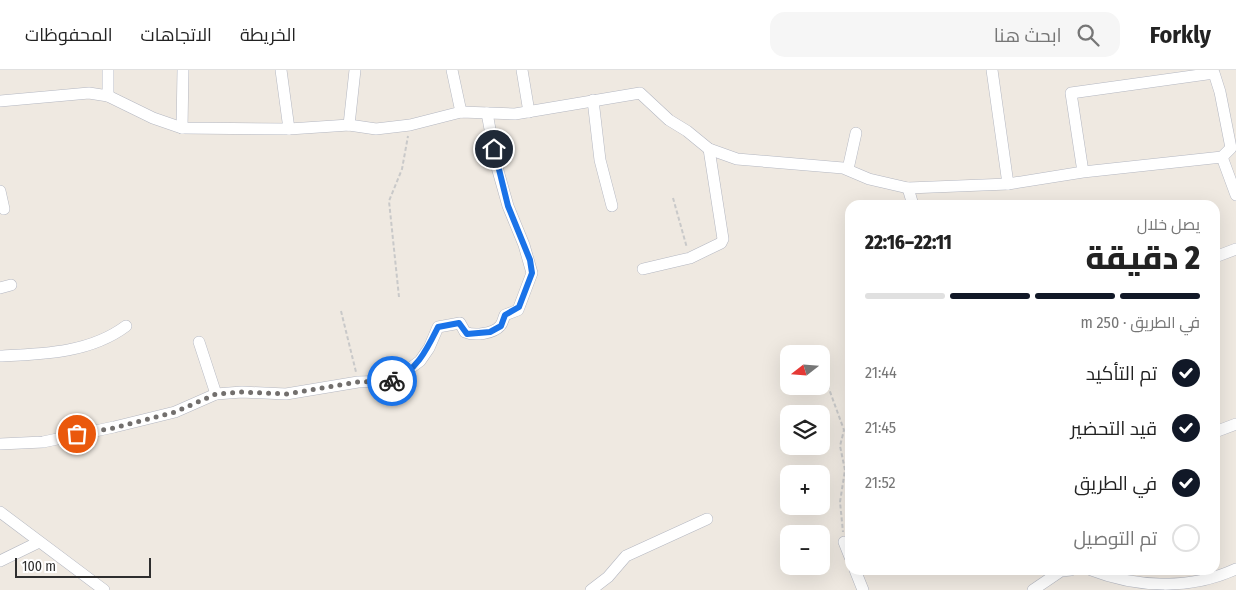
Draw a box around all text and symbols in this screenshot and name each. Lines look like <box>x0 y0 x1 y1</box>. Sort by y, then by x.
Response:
search box <box>770 12 1120 57</box>
icon: search <box>1074 21 1102 49</box>
text: Forkly <box>1150 21 1211 49</box>
text: المحفوظات <box>25 24 113 46</box>
text: الاتجاهات <box>141 24 212 46</box>
text: الخريطة <box>240 24 296 46</box>
text: ابحث هنا <box>994 24 1062 47</box>
pin <box>473 128 515 170</box>
icon: home <box>480 135 508 163</box>
text: يصل خلال <box>1137 215 1200 234</box>
text: 22:11–22:16 <box>865 231 952 254</box>
text: 2 دقيقة <box>1086 239 1200 277</box>
text: في الطريق · 250 m <box>1080 313 1200 332</box>
north arrow <box>780 345 830 395</box>
map controls <box>780 345 830 575</box>
courier <box>367 356 417 406</box>
icon: check <box>1172 359 1200 387</box>
text: تم التأكيد <box>1086 362 1157 385</box>
text: 21:44 <box>865 363 897 382</box>
icon: bike <box>378 367 406 395</box>
button: layers <box>780 405 830 455</box>
pin <box>56 413 98 455</box>
icon: check <box>1172 414 1200 442</box>
text: قيد التحضير <box>1070 417 1157 440</box>
text: 21:45 <box>865 418 896 437</box>
icon: bag <box>63 420 91 448</box>
button: + <box>780 465 830 515</box>
icon: check <box>1172 469 1200 497</box>
text: في الطريق <box>1074 472 1157 495</box>
text: 21:52 <box>865 473 896 492</box>
button: − <box>780 525 830 575</box>
text: تم التوصيل <box>1074 527 1157 550</box>
scale bar <box>15 555 151 578</box>
text: 100 m <box>22 558 56 575</box>

